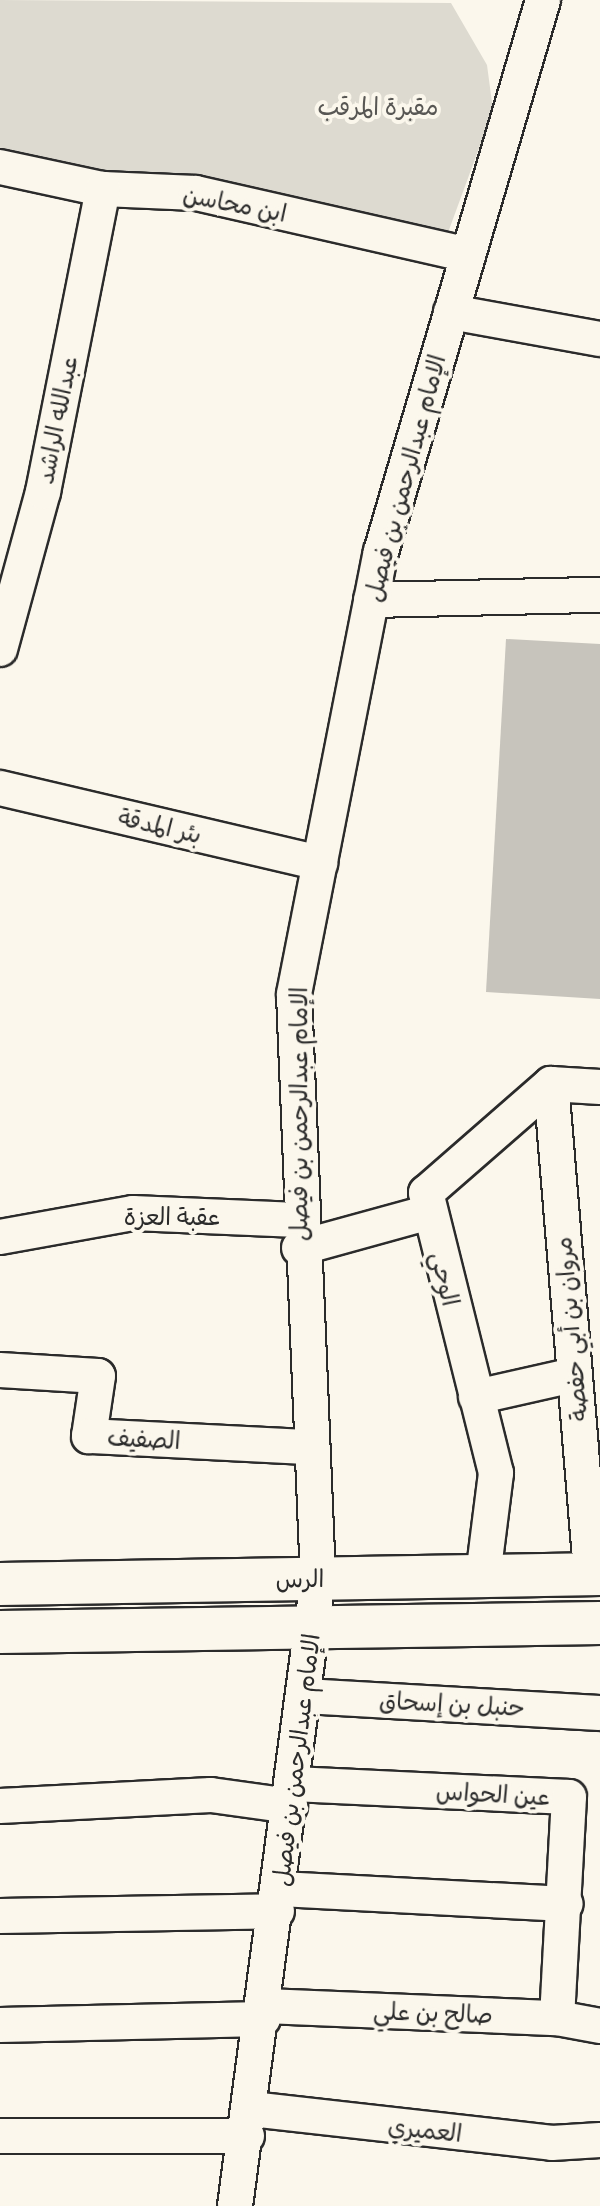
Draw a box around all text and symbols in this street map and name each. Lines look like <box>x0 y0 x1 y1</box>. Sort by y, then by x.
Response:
park label: مقبرة المرقب <box>317 93 439 121</box>
street label: ابن محاسن <box>181 180 289 228</box>
street label: الإمام عبدالرحمن بن فيصل <box>358 351 452 605</box>
street label: عبدالله الراشد <box>30 354 84 486</box>
street label: بئر المدقة <box>116 802 204 850</box>
street label: الإمام عبدالرحمن بن فيصل <box>285 987 313 1241</box>
street label: عقبة العزة <box>124 1203 220 1231</box>
street label: مروان بن أبي حفصة <box>549 1235 593 1423</box>
street label: الوحي <box>425 1249 465 1309</box>
street label: الصفيف <box>107 1423 181 1455</box>
street label: الرس <box>275 1564 325 1594</box>
street label: الإمام عبدالرحمن بن فيصل <box>266 1632 326 1888</box>
street label: حنبل بن إسحاق <box>378 1686 526 1722</box>
street label: عين الحواس <box>435 1777 551 1811</box>
street label: صالح بن علي <box>373 1997 493 2029</box>
street label: العميري <box>386 2112 464 2148</box>

